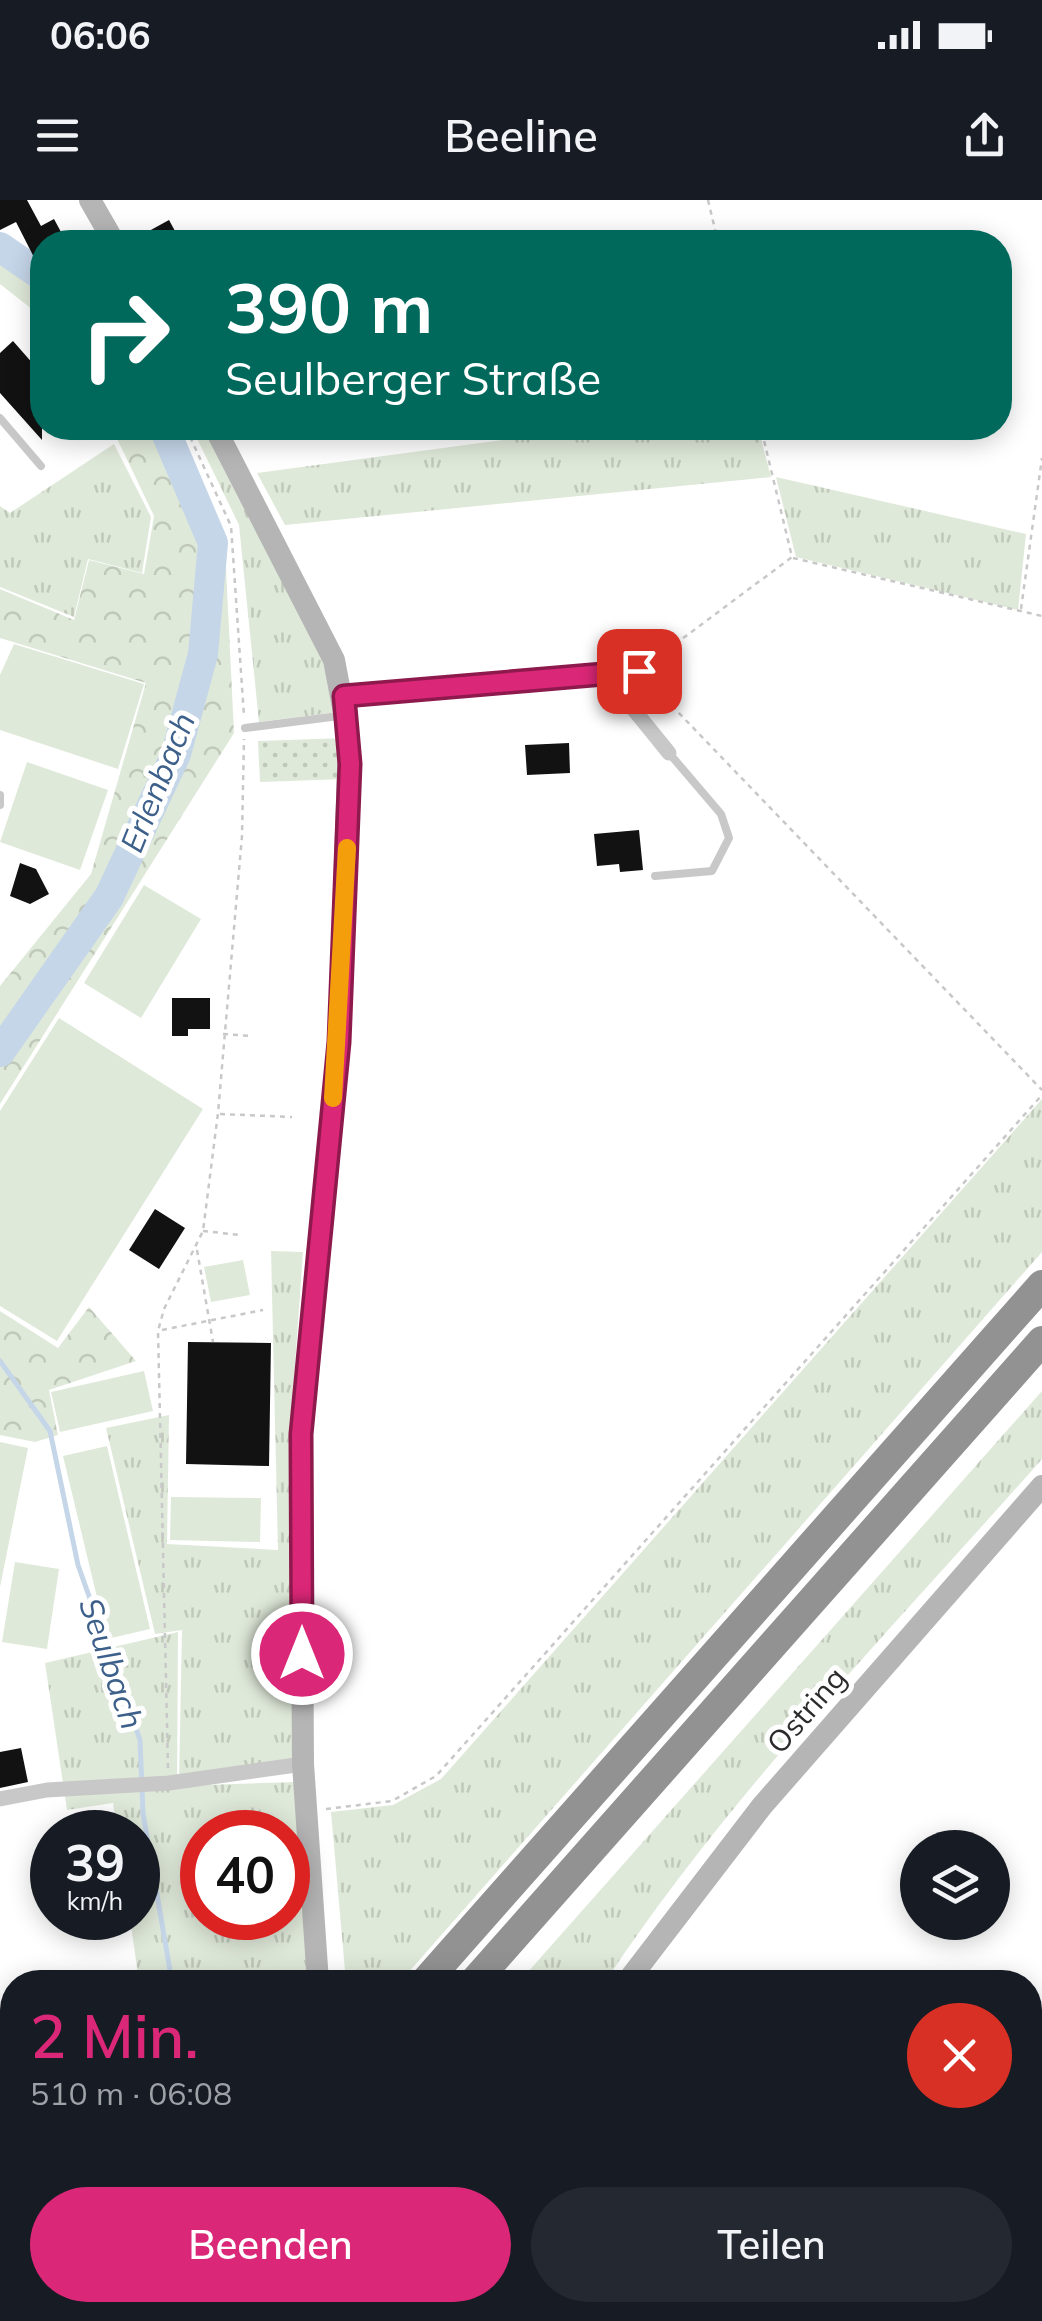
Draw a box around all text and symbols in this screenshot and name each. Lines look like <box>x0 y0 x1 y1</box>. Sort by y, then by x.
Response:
text: 06:06 <box>50 11 151 59</box>
text: Beeline <box>444 107 598 163</box>
icon: menu <box>30 108 85 163</box>
icon: share <box>957 108 1012 163</box>
text: 390 m <box>225 263 433 351</box>
icon: right <box>60 270 190 400</box>
text: Seulberger Straße <box>225 350 601 406</box>
pin <box>597 629 682 714</box>
icon: arrive <box>612 644 667 699</box>
water label: Erlenbach <box>111 706 203 858</box>
water label: Seulbach <box>71 1592 153 1734</box>
position arrow <box>250 1602 354 1706</box>
street label: Ostring <box>758 1659 854 1761</box>
speed limit sign: 40 <box>180 1810 310 1940</box>
map controls <box>900 1830 1010 1940</box>
button: layers <box>900 1830 1010 1940</box>
text: 39 <box>65 1831 125 1894</box>
text: km/h <box>67 1885 123 1916</box>
text: 2 Min. <box>30 1998 199 2073</box>
button: close <box>907 2003 1012 2108</box>
text: 510 m · 06:08 <box>30 2073 232 2113</box>
button: Beenden <box>30 2187 511 2302</box>
button: Teilen <box>531 2187 1012 2302</box>

